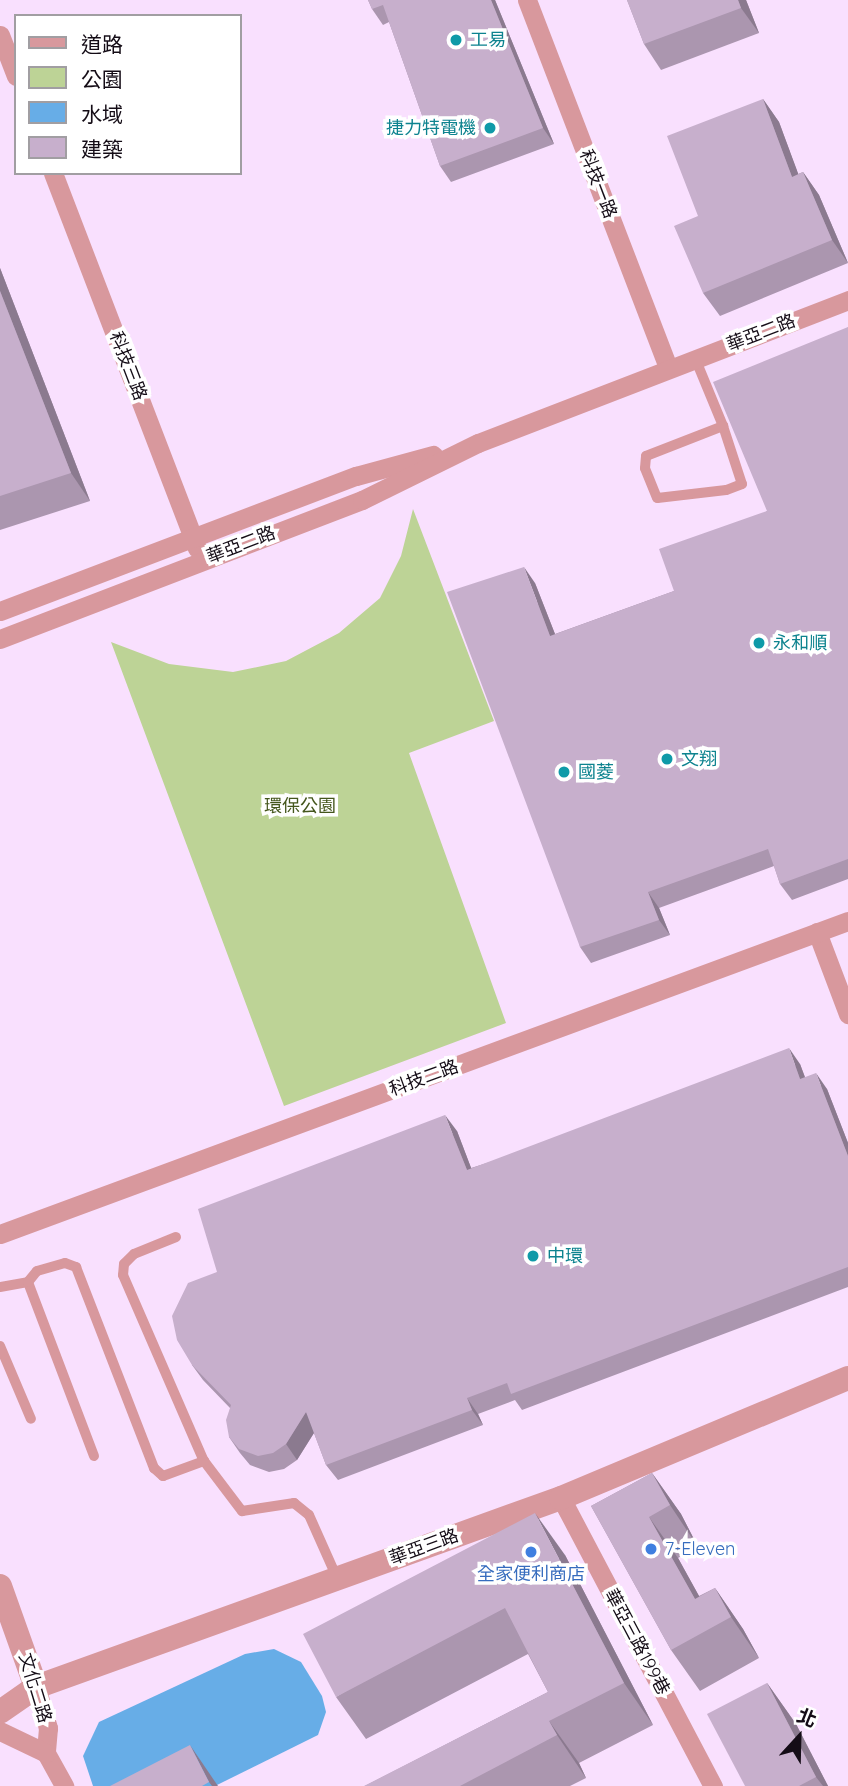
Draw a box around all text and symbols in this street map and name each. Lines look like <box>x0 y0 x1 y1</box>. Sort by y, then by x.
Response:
legend <box>14 14 242 175</box>
place label: 工易 <box>470 29 506 51</box>
text: 道路 <box>81 31 123 57</box>
marker: 工易 <box>448 32 464 48</box>
text: 公園 <box>81 66 123 92</box>
text: 水域 <box>81 101 123 127</box>
place label: 捷力特電機 <box>386 117 476 139</box>
marker: 捷力特電機 <box>482 120 498 136</box>
text: 建築 <box>81 136 123 162</box>
street label: 科技一路 <box>575 147 621 221</box>
street label: 華亞二路 <box>724 310 798 356</box>
street label: 科技三路 <box>105 329 151 403</box>
street label: 華亞二路 <box>204 522 278 568</box>
place label: 永和順 <box>773 632 827 654</box>
marker: 永和順 <box>751 635 767 651</box>
place label: 文翔 <box>681 748 717 770</box>
marker: 文翔 <box>659 751 675 767</box>
place label: 國菱 <box>578 761 614 783</box>
marker: 國菱 <box>556 764 572 780</box>
park label: 環保公園 <box>264 795 336 817</box>
street label: 科技二路 <box>386 1056 462 1100</box>
place label: 中環 <box>547 1245 583 1267</box>
marker: 中環 <box>525 1248 541 1264</box>
street label: 華亞三路 <box>386 1525 462 1569</box>
place label: 7-Eleven <box>665 1538 736 1560</box>
marker: 7-Eleven <box>643 1541 659 1557</box>
marker: 全家便利商店 <box>523 1544 539 1560</box>
place label: 全家便利商店 <box>477 1563 585 1585</box>
street label: 華亞三路199巷 <box>600 1585 674 1699</box>
street label: 文化二路 <box>14 1650 56 1726</box>
north arrow <box>764 1702 834 1772</box>
text: 北 <box>794 1703 820 1732</box>

